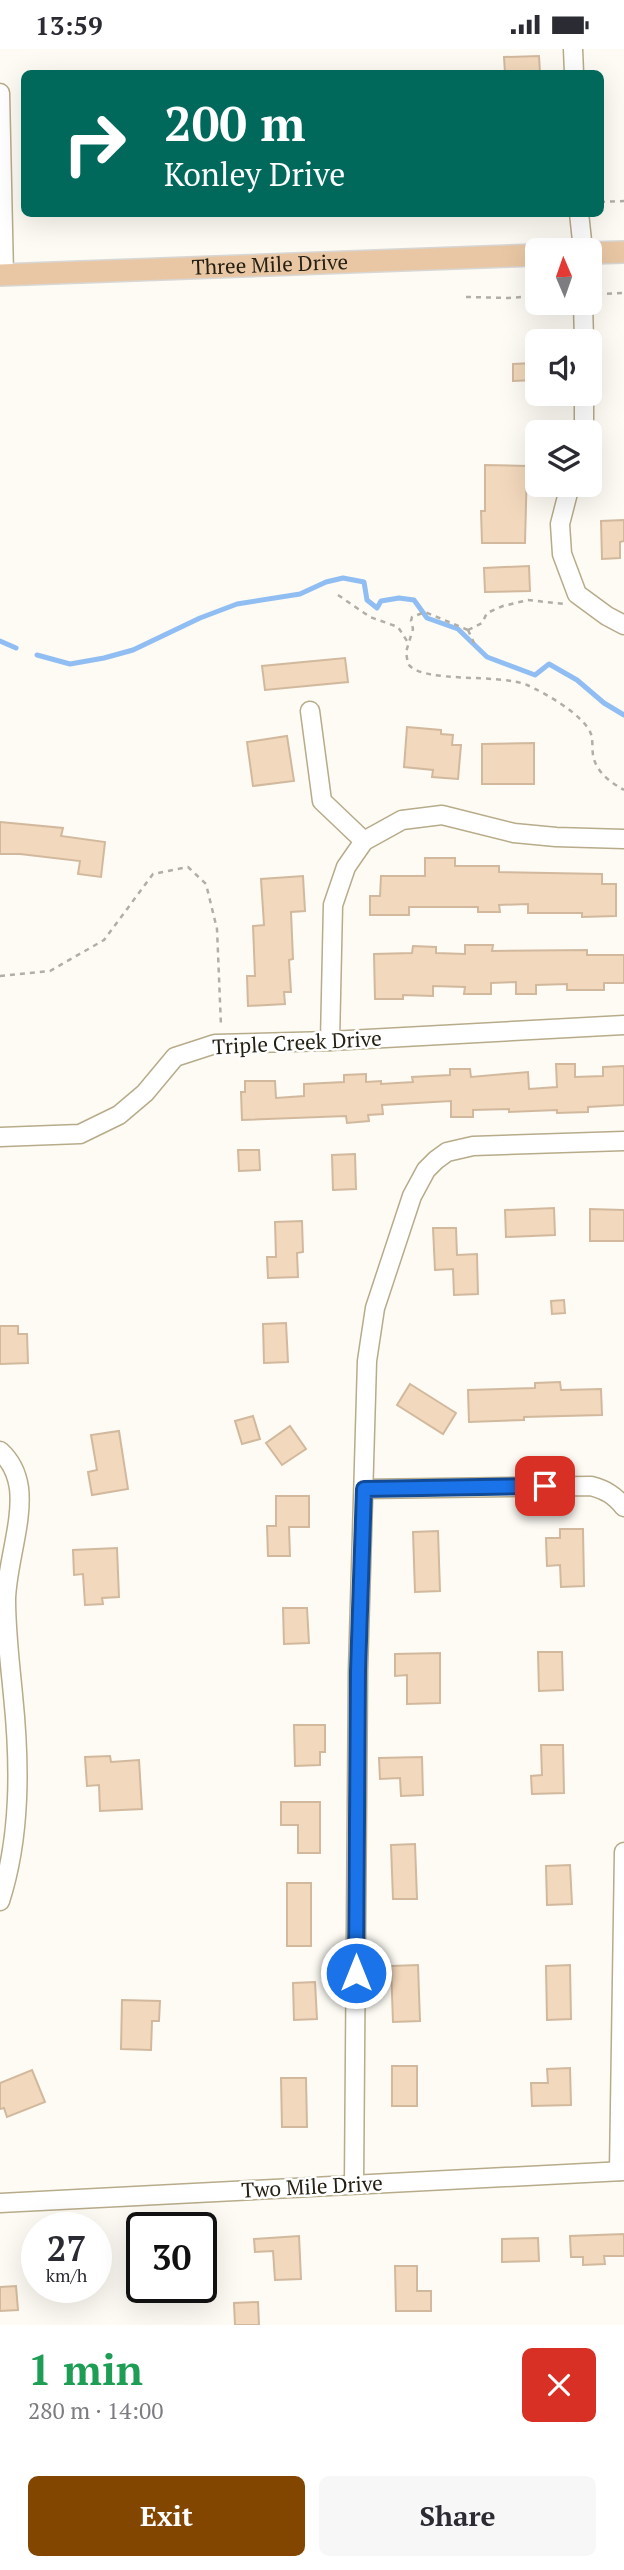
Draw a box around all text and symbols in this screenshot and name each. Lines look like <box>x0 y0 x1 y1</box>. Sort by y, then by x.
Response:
text: 13:59 <box>35 8 103 42</box>
text: 200 m <box>164 90 306 155</box>
icon: right <box>49 98 140 189</box>
text: Konley Drive <box>164 153 345 195</box>
north arrow <box>525 238 602 315</box>
map controls <box>525 238 602 497</box>
street label: Three Mile Drive <box>191 247 348 281</box>
button: sound <box>525 329 602 406</box>
button: layers <box>525 420 602 497</box>
street label: Triple Creek Drive <box>212 1024 382 1060</box>
pin <box>515 1456 575 1516</box>
icon: arrive <box>526 1467 564 1505</box>
position arrow <box>319 1936 393 2010</box>
street label: Two Mile Drive <box>241 2168 383 2204</box>
speed limit sign: 30 <box>126 2212 217 2303</box>
text: 27 <box>47 2225 86 2271</box>
text: km/h <box>46 2263 87 2287</box>
text: 1 min <box>28 2341 143 2397</box>
button: close <box>522 2348 596 2422</box>
text: 280 m · 14:00 <box>28 2395 163 2426</box>
button: Exit <box>28 2476 305 2556</box>
button: Share <box>319 2476 596 2556</box>

